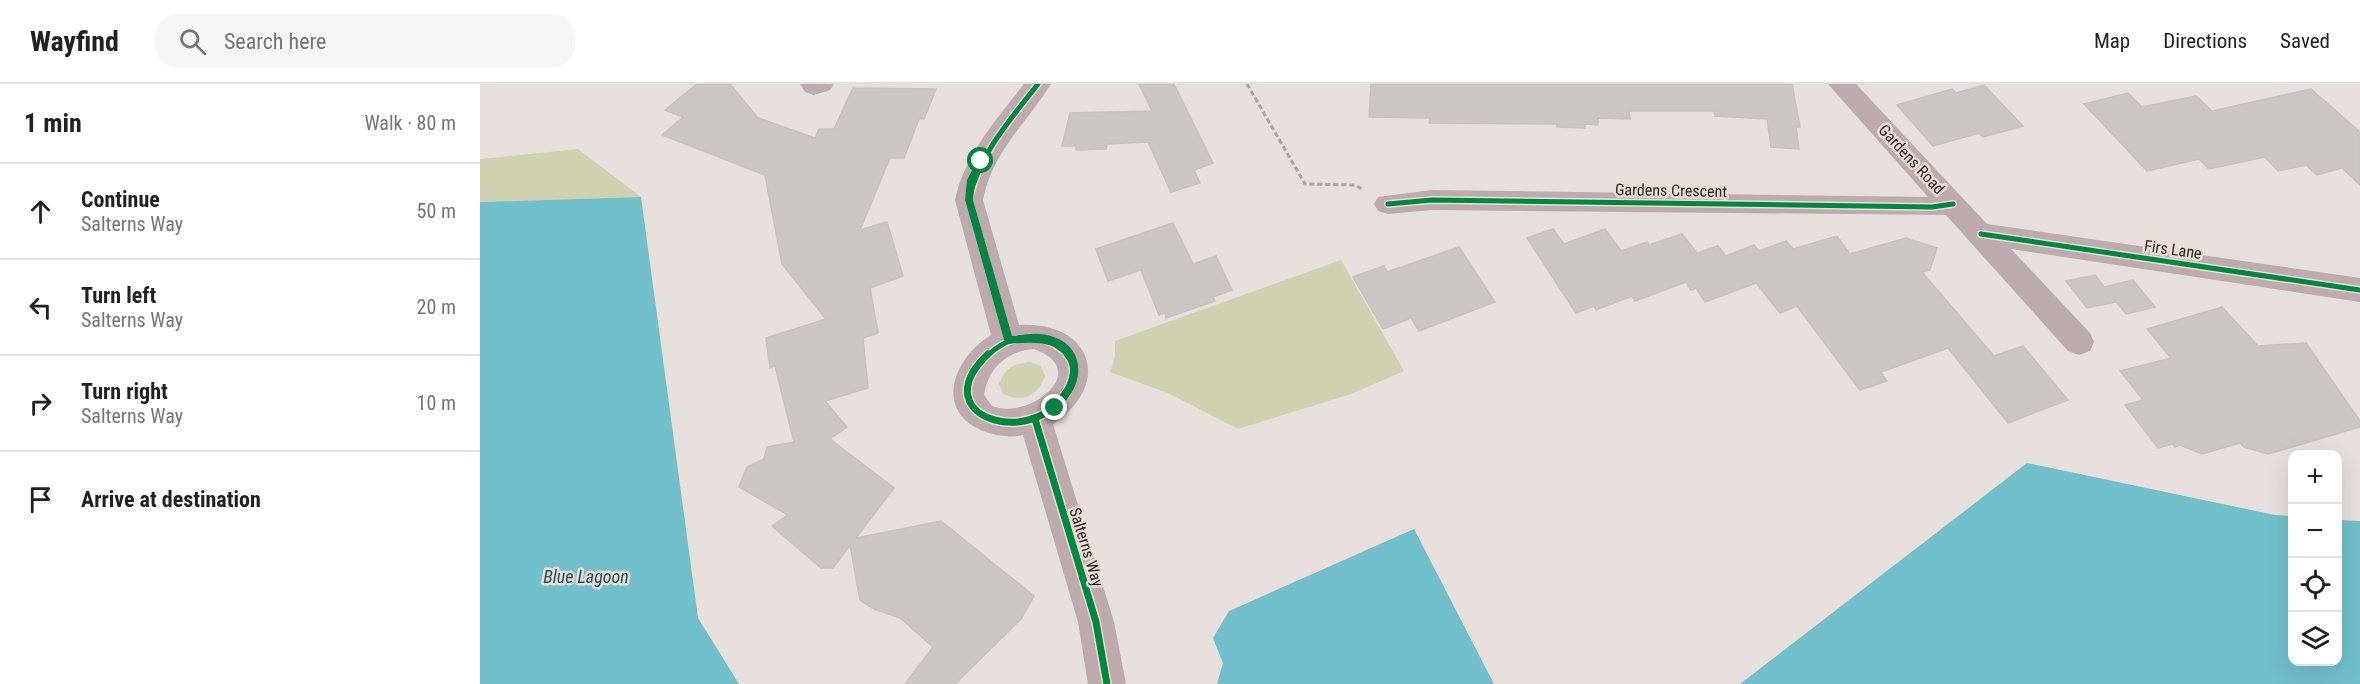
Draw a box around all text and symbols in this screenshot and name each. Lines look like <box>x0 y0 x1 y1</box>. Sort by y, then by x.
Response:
search box <box>155 14 575 68</box>
text: Wayfind <box>30 25 119 58</box>
icon: search <box>176 25 209 58</box>
text: Search here <box>224 29 326 54</box>
text: Map <box>2094 29 2130 53</box>
text: Directions <box>2163 29 2247 53</box>
text: Saved <box>2280 29 2330 53</box>
text: 1 min <box>24 108 82 138</box>
text: Walk · 80 m <box>364 111 456 135</box>
street label: Gardens Road <box>1875 121 1949 198</box>
route start <box>967 147 993 173</box>
street label: Gardens Crescent <box>1615 180 1727 201</box>
text: Continue <box>81 187 160 212</box>
icon: ahead <box>24 195 57 228</box>
text: 50 m <box>417 199 456 223</box>
text: Salterns Way <box>81 212 183 236</box>
street label: Firs Lane <box>2143 236 2203 263</box>
text: Turn left <box>81 283 156 308</box>
icon: left <box>24 291 57 324</box>
text: 20 m <box>417 295 456 319</box>
text: Salterns Way <box>81 308 183 332</box>
text: Turn right <box>81 379 168 404</box>
icon: right <box>24 387 57 420</box>
text: 10 m <box>417 391 456 415</box>
route end <box>1041 394 1067 420</box>
text: Salterns Way <box>81 404 183 428</box>
map controls <box>2288 450 2342 666</box>
button: + <box>2288 450 2342 504</box>
icon: arrive <box>24 483 57 516</box>
text: Arrive at destination <box>81 487 261 512</box>
button: − <box>2288 504 2342 558</box>
street label: Salterns Way <box>1066 505 1108 589</box>
button: locate <box>2288 558 2342 612</box>
water label: Blue Lagoon <box>543 566 629 587</box>
button: layers <box>2288 612 2342 666</box>

